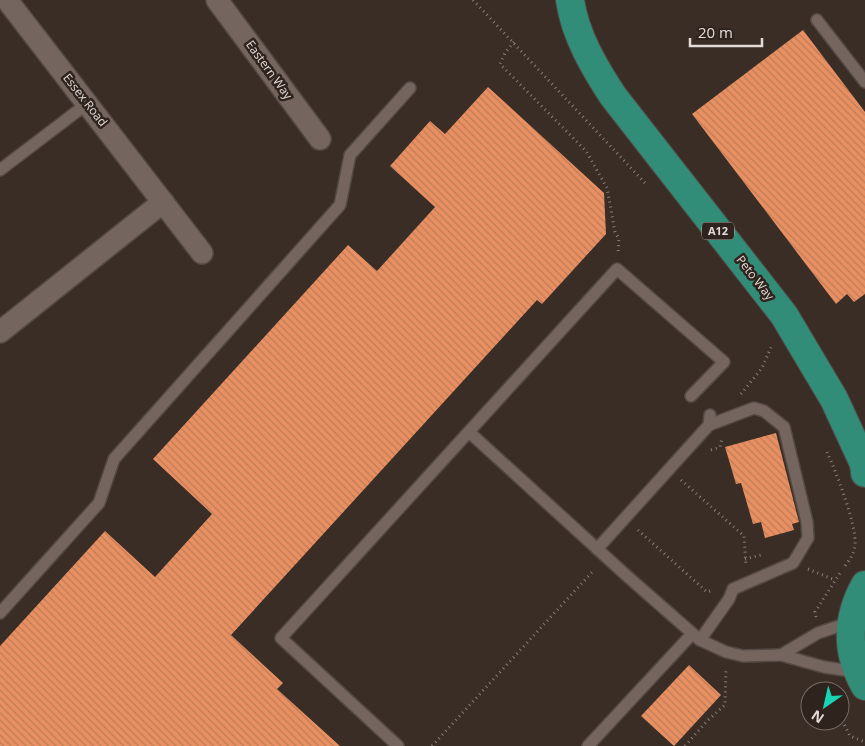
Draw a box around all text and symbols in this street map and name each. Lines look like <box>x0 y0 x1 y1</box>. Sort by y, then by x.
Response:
scale bar <box>690 15 762 47</box>
text: 20 m <box>698 22 733 42</box>
street label: Eastern Way <box>242 37 297 103</box>
street label: Essex Road <box>59 70 111 130</box>
road number: A12 <box>702 222 734 240</box>
street label: Peto Way <box>733 252 779 304</box>
north arrow <box>800 681 850 731</box>
text: N <box>807 706 827 728</box>

